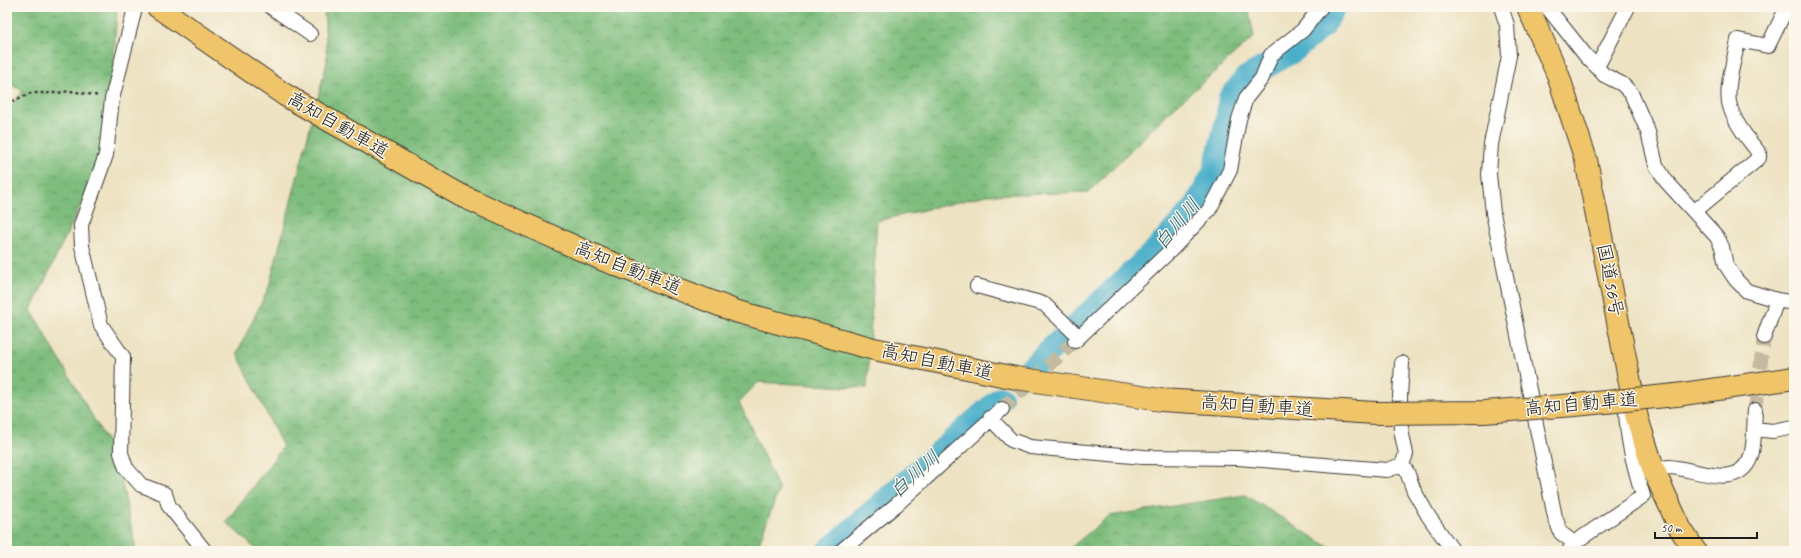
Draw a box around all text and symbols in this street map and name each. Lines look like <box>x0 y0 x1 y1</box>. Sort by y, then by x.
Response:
street label: 高知自動車道 <box>283 86 393 164</box>
water label: 白川川 <box>1148 193 1206 255</box>
street label: 高知自動車道 <box>571 236 685 300</box>
street label: 国道56号 <box>1591 241 1629 319</box>
street label: 高知自動車道 <box>879 338 995 386</box>
street label: 高知自動車道 <box>1523 387 1639 421</box>
street label: 高知自動車道 <box>1199 390 1315 422</box>
water label: 白川川 <box>884 445 946 503</box>
scale bar <box>1655 514 1757 540</box>
text: 50 m <box>1661 520 1683 536</box>

